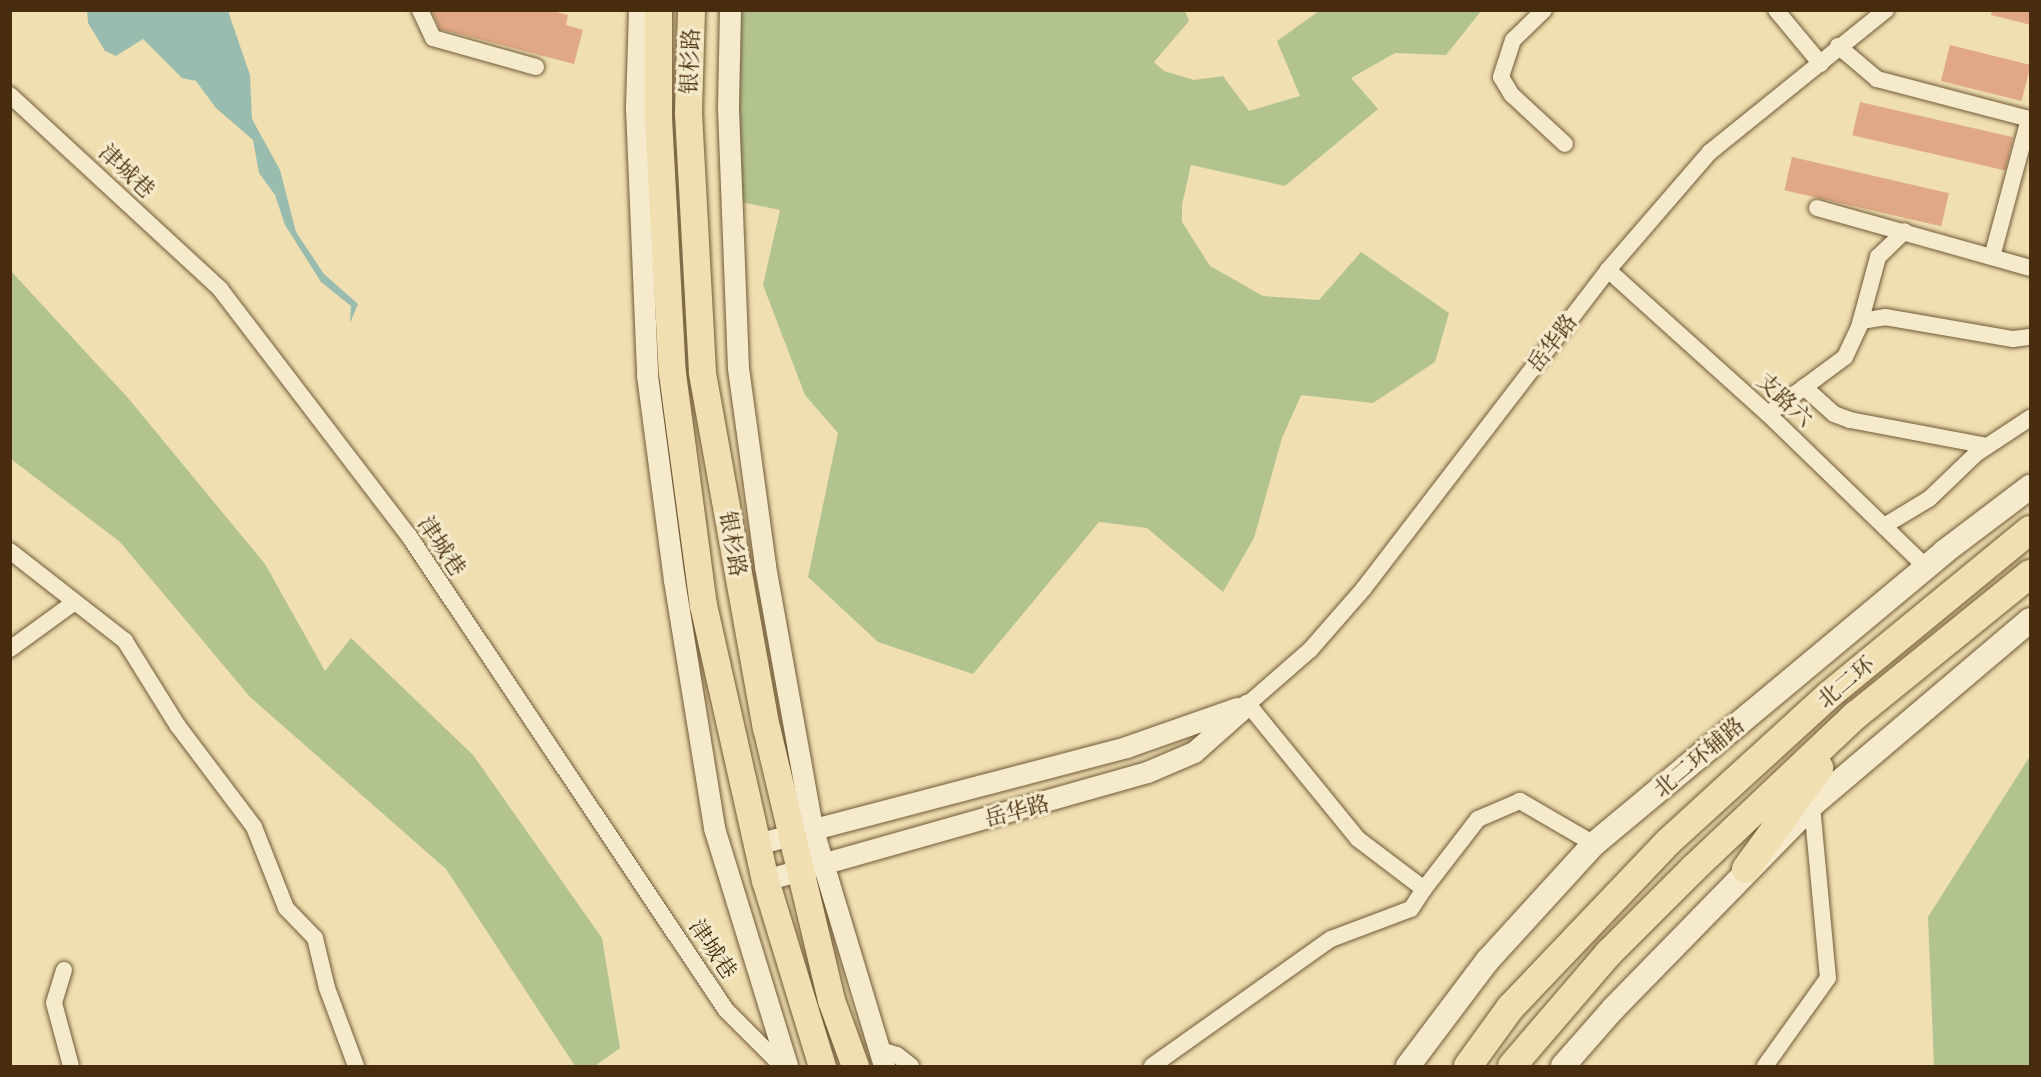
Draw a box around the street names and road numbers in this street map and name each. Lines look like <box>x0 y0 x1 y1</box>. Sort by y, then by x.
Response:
street label: 银杉路 <box>676 28 704 94</box>
street label: 津城巷 <box>94 139 160 203</box>
street label: 岳华路 <box>1522 309 1582 377</box>
street label: 支路六 <box>1752 368 1818 432</box>
street label: 银杉路 <box>714 509 752 579</box>
street label: 津城巷 <box>413 511 471 581</box>
street label: 北二环 <box>1812 651 1880 713</box>
street label: 北二环辅路 <box>1648 712 1750 802</box>
street label: 岳华路 <box>982 790 1052 832</box>
street label: 津城巷 <box>684 914 742 984</box>

